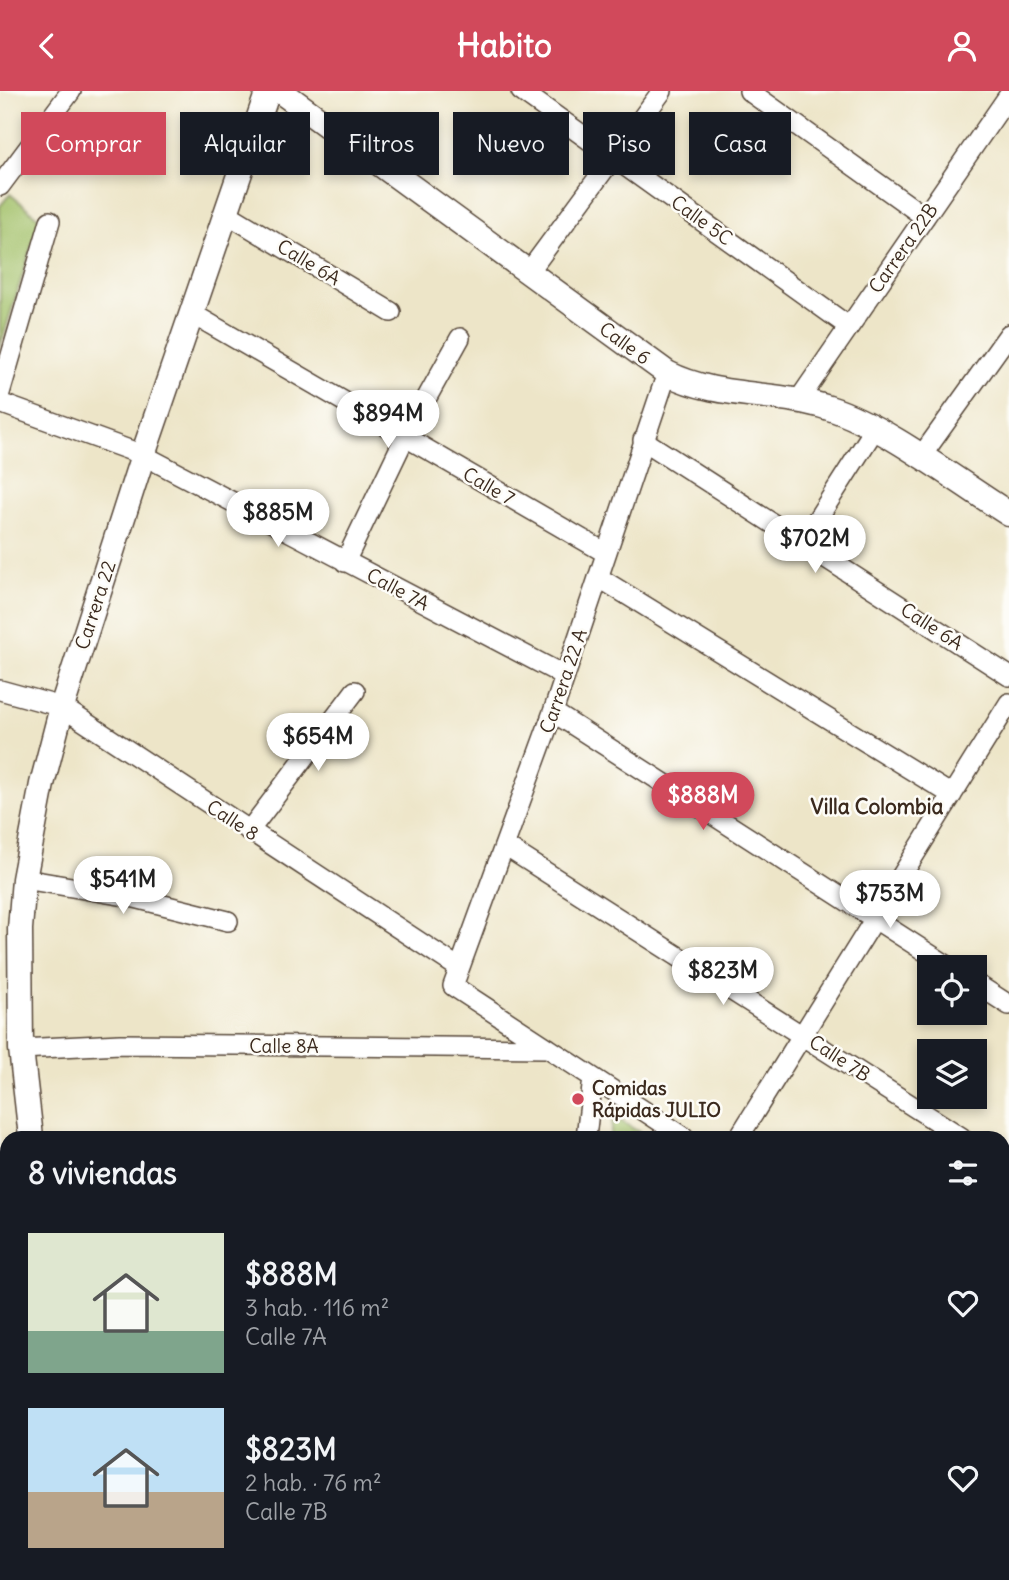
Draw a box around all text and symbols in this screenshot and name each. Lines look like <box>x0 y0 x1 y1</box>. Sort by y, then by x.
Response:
text: Habito <box>457 25 552 66</box>
icon: back <box>28 27 66 65</box>
icon: person <box>943 27 981 65</box>
chip: Comprar <box>21 112 166 175</box>
chip: Alquilar <box>180 112 310 175</box>
chip: Filtros <box>324 112 439 175</box>
chip: Nuevo <box>453 112 569 175</box>
chip: Piso <box>583 112 675 175</box>
chip: Casa <box>689 112 791 175</box>
street label: Calle 5C <box>667 190 737 250</box>
street label: Carrera 22B <box>863 198 943 298</box>
street label: Calle 6A <box>273 234 345 290</box>
street label: Calle 6 <box>595 316 655 370</box>
pin: $894M <box>339 391 437 450</box>
text: $894M <box>352 398 424 427</box>
street label: Calle 7 <box>459 462 519 510</box>
pin: $885M <box>229 489 327 549</box>
text: $885M <box>242 497 314 526</box>
pin: $702M <box>766 515 864 575</box>
text: $702M <box>780 523 850 552</box>
street label: Carrera 22 <box>69 557 121 653</box>
street label: Calle 7A <box>363 563 433 615</box>
street label: Calle 6A <box>896 597 968 655</box>
street label: Carrera 22 A <box>534 626 592 736</box>
pin: $654M <box>269 713 367 773</box>
text: $654M <box>282 721 354 750</box>
pin: $888M <box>654 773 752 832</box>
text: $888M <box>667 780 739 809</box>
district label: Villa Colombia <box>811 793 943 820</box>
street label: Calle 8 <box>202 794 264 846</box>
pin: $541M <box>74 857 172 916</box>
text: $541M <box>90 864 156 893</box>
pin: $753M <box>841 871 939 930</box>
text: $753M <box>856 878 924 907</box>
pin: $823M <box>674 947 772 1007</box>
text: $823M <box>688 955 758 984</box>
map controls <box>917 955 987 1109</box>
button: locate <box>917 955 987 1025</box>
street label: Calle 7B <box>805 1029 875 1087</box>
street label: Calle 8A <box>249 1034 319 1058</box>
button: layers <box>917 1039 987 1109</box>
place label: Comidas Rápidas JULIO <box>592 1076 721 1122</box>
marker: Comidas Rápidas JULIO <box>570 1091 586 1107</box>
text: 8 viviendas <box>28 1154 177 1192</box>
icon: filters <box>944 1154 982 1192</box>
text: $888M <box>245 1255 338 1293</box>
icon: home <box>84 1261 168 1345</box>
icon: heart <box>944 1284 982 1322</box>
text: 3 hab. · 116 m² <box>245 1293 389 1322</box>
text: Calle 7A <box>245 1322 327 1351</box>
text: $823M <box>245 1430 337 1468</box>
icon: home <box>84 1436 168 1520</box>
icon: heart <box>944 1459 982 1497</box>
text: 2 hab. · 76 m² <box>245 1468 381 1497</box>
text: Calle 7B <box>245 1497 328 1526</box>

